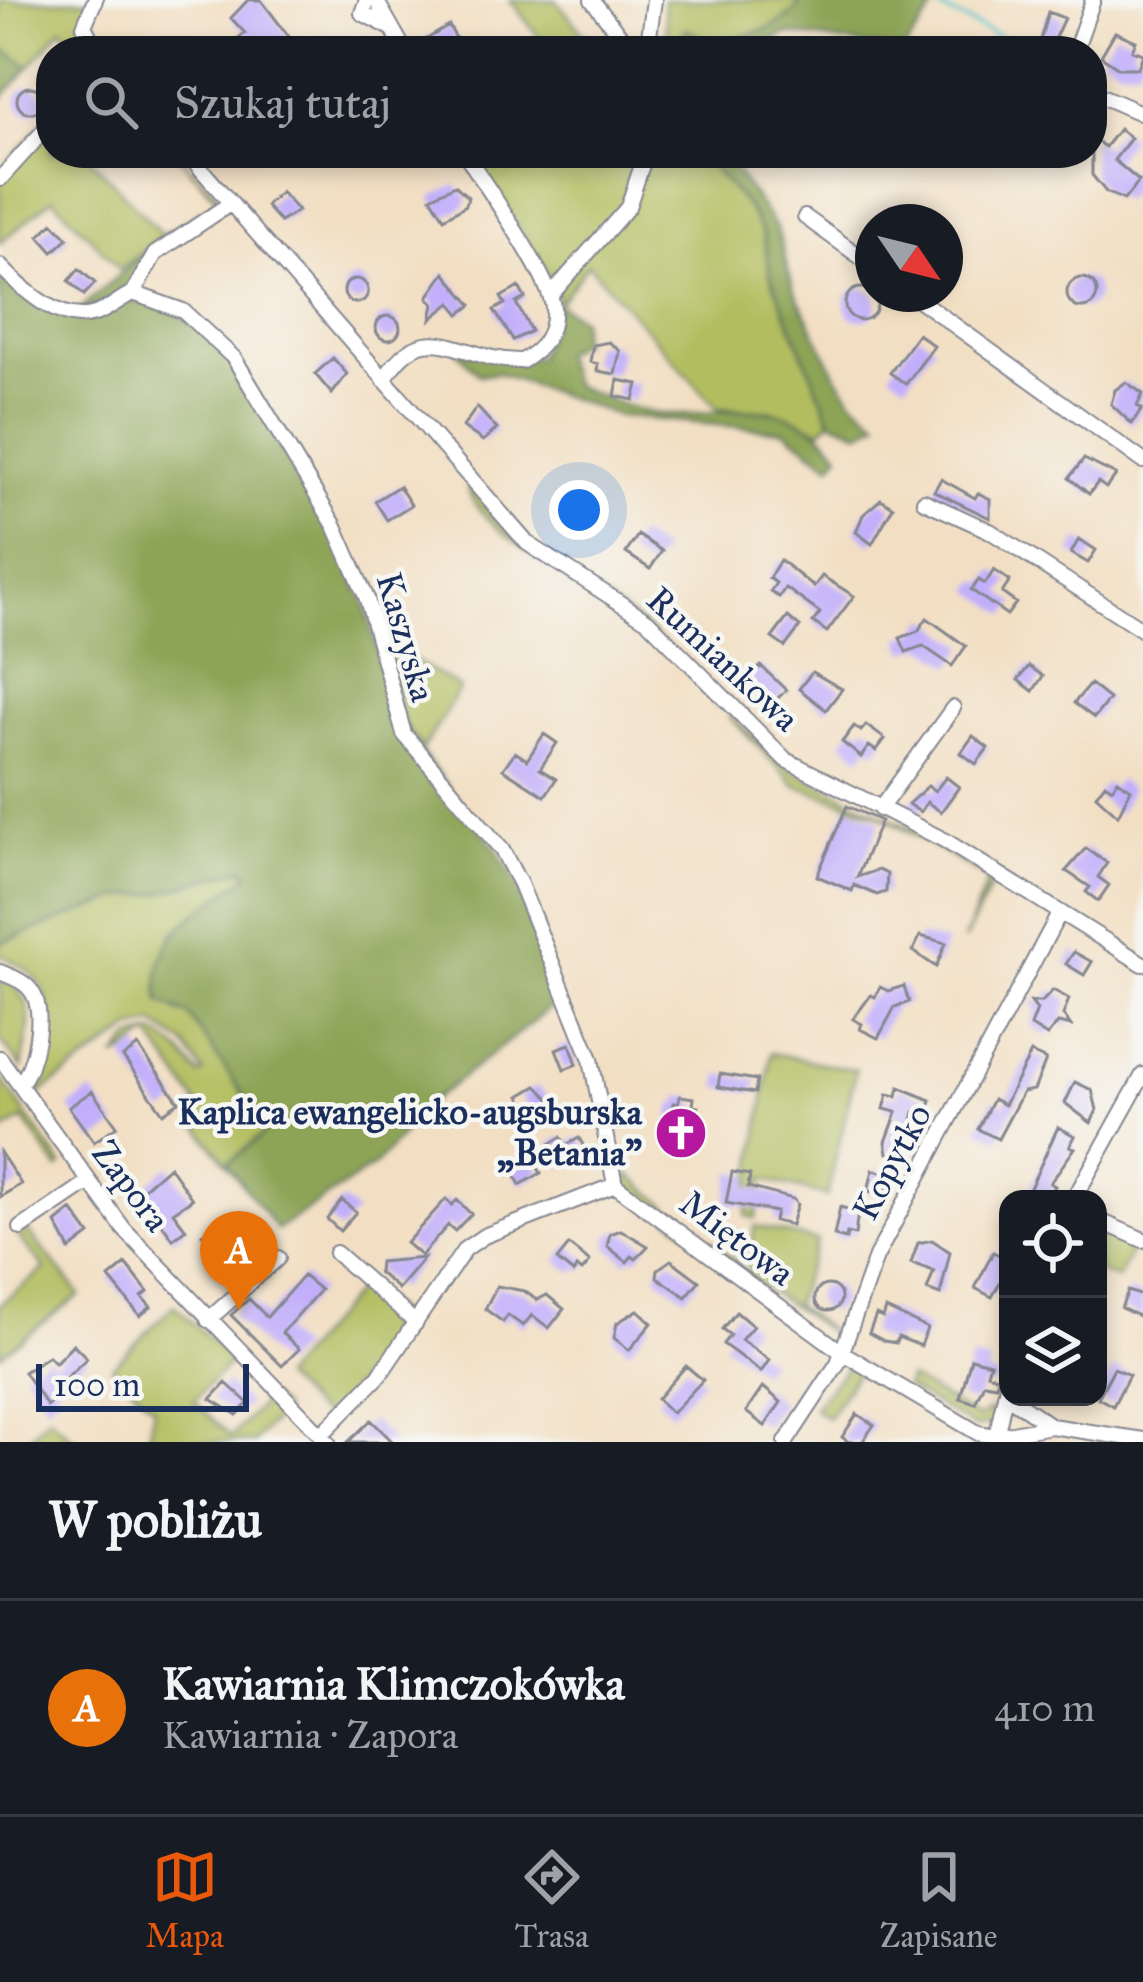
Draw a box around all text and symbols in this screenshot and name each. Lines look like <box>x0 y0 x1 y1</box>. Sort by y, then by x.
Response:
search box <box>36 36 1107 168</box>
icon: search <box>78 69 144 135</box>
text: Szukaj tutaj <box>174 75 391 130</box>
north arrow <box>855 204 963 312</box>
your location <box>549 480 609 540</box>
street label: Kaszyska <box>367 567 446 707</box>
street label: Rumiankowa <box>638 577 809 741</box>
place label: Kaplica ewangelicko-augsburska „Betania” <box>177 1090 643 1175</box>
street label: Kopytko <box>843 1096 941 1228</box>
church icon: Kaplica ewangelicko-augsburska „Betania” <box>653 1105 709 1161</box>
street label: Zapora <box>83 1132 180 1241</box>
street label: Miętowa <box>671 1181 803 1296</box>
map controls <box>999 1190 1107 1406</box>
button: locate <box>999 1190 1107 1298</box>
pin: A <box>200 1211 278 1310</box>
button: layers <box>999 1298 1107 1406</box>
scale bar <box>36 1358 249 1411</box>
text: 100 m <box>54 1365 140 1405</box>
text: W pobliżu <box>48 1489 262 1551</box>
text: Kawiarnia Klimczokówka <box>162 1656 625 1711</box>
text: A <box>74 1684 100 1732</box>
text: 410 m <box>994 1684 1095 1732</box>
text: Kawiarnia · Zapora <box>162 1711 458 1759</box>
tab: Mapa <box>145 1844 224 1956</box>
tab: Trasa <box>515 1844 589 1956</box>
tab: Zapisane <box>880 1844 998 1956</box>

